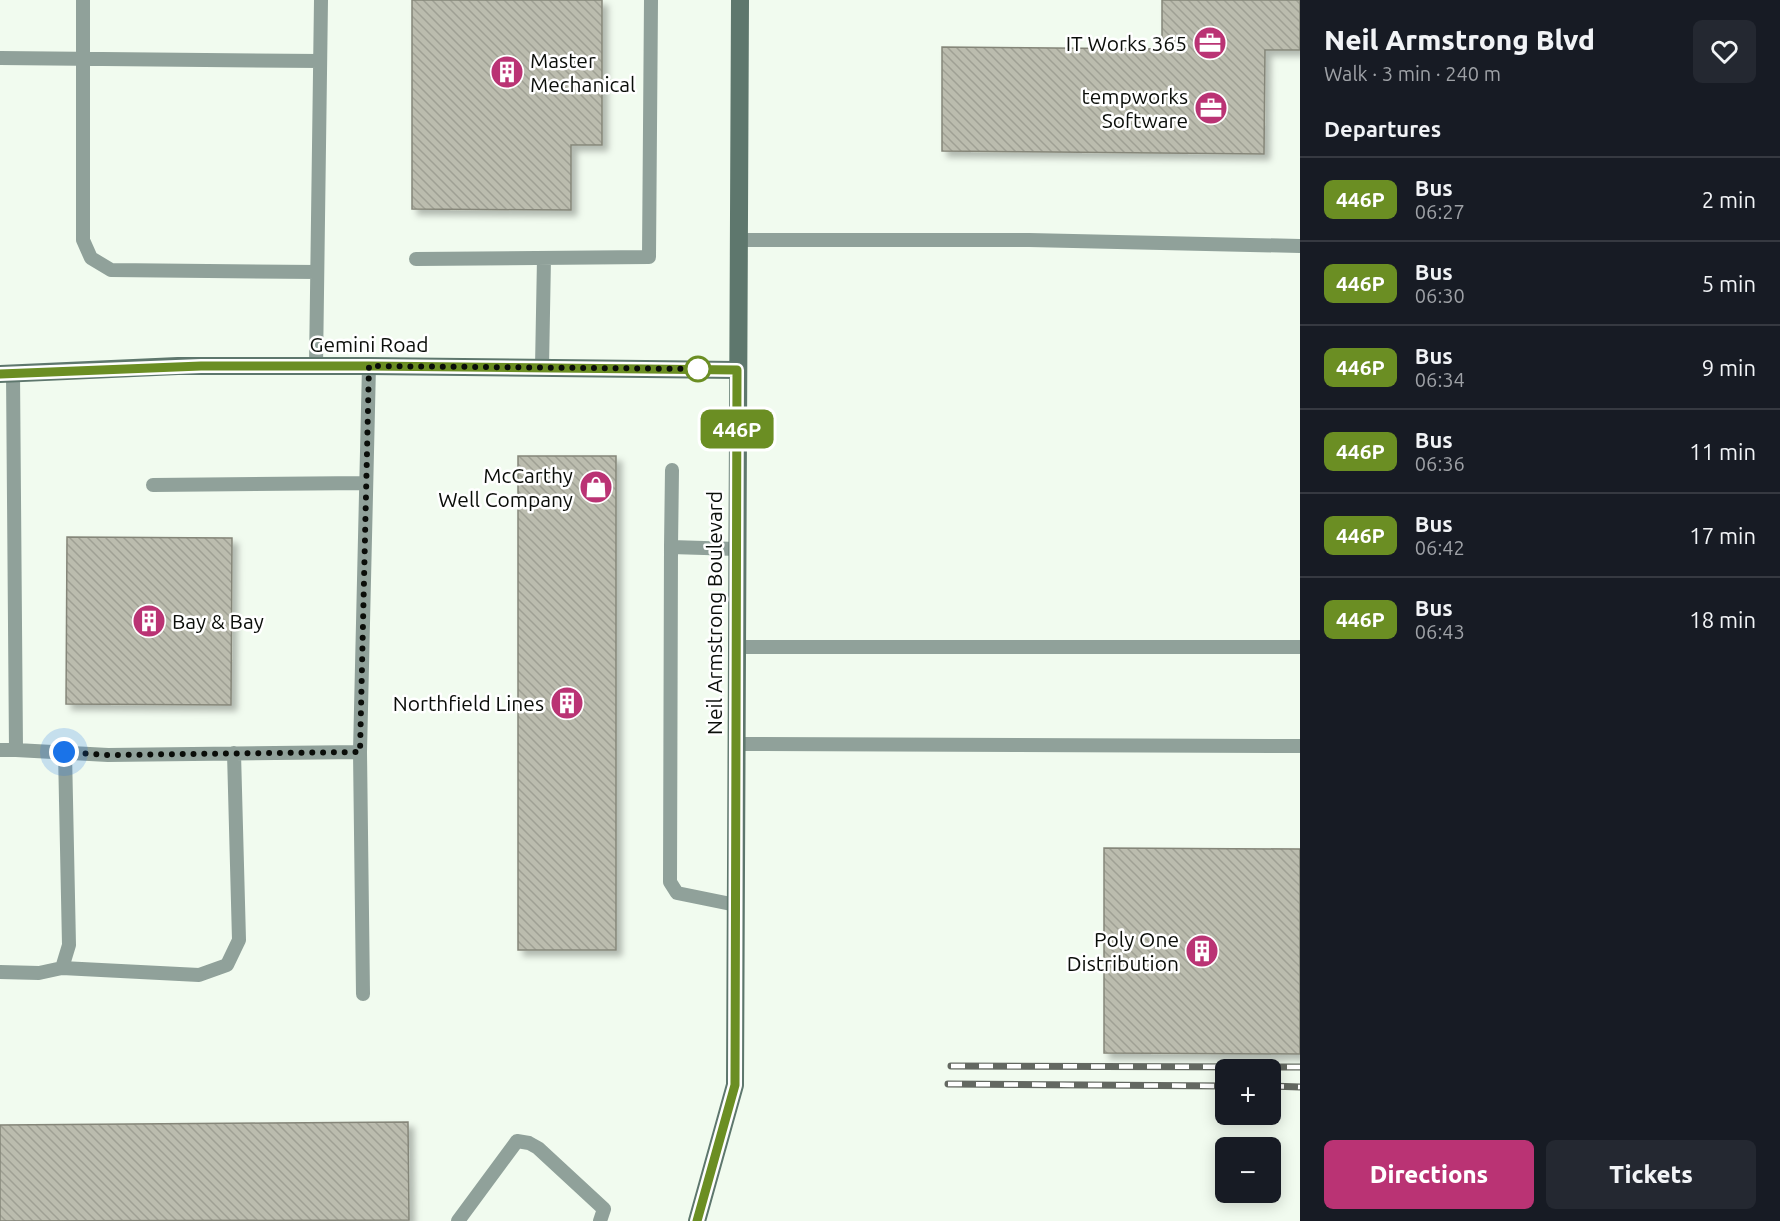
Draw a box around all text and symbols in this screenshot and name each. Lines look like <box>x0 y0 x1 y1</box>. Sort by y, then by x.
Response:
button: heart <box>1693 20 1756 83</box>
text: Neil Armstrong Blvd <box>1324 24 1595 55</box>
office icon: IT Works 365 <box>1192 25 1228 61</box>
place label: IT Works 365 <box>1066 31 1187 55</box>
place label: Master Mechanical <box>530 48 635 96</box>
building icon: Master Mechanical <box>489 54 525 90</box>
text: Walk · 3 min · 240 m <box>1324 62 1501 85</box>
place label: tempworks Software <box>1082 84 1188 132</box>
office icon: tempworks Software <box>1193 90 1229 126</box>
text: Departures <box>1324 116 1441 141</box>
text: Bus <box>1415 175 1453 200</box>
text: 446P <box>1336 187 1385 211</box>
text: 2 min <box>1702 187 1756 212</box>
text: 06:27 <box>1415 200 1465 223</box>
text: Bus <box>1415 259 1453 284</box>
text: 446P <box>1336 271 1385 295</box>
text: 5 min <box>1702 271 1756 296</box>
text: 06:30 <box>1415 284 1465 307</box>
street label: Gemini Road <box>309 332 429 356</box>
text: Bus <box>1415 343 1453 368</box>
text: 446P <box>1336 355 1385 379</box>
text: 9 min <box>1702 355 1756 380</box>
unlabelled marker <box>685 356 711 382</box>
text: 06:34 <box>1415 368 1465 391</box>
line badge: 446P <box>695 410 779 448</box>
text: 446P <box>713 417 761 441</box>
text: Bus <box>1415 427 1453 452</box>
text: 446P <box>1336 439 1385 463</box>
text: 11 min <box>1689 439 1756 464</box>
text: 06:36 <box>1415 452 1465 475</box>
place label: McCarthy Well Company <box>438 463 573 511</box>
shop icon: McCarthy Well Company <box>578 469 614 505</box>
street label: Neil Armstrong Boulevard <box>702 491 726 735</box>
text: Bus <box>1415 511 1453 536</box>
text: 446P <box>1336 523 1385 547</box>
text: 17 min <box>1689 523 1756 548</box>
text: 06:42 <box>1415 536 1465 559</box>
text: Bus <box>1415 595 1453 620</box>
building icon: Bay & Bay <box>131 603 167 639</box>
text: 446P <box>1336 607 1385 631</box>
text: 18 min <box>1689 607 1756 632</box>
place label: Bay & Bay <box>172 609 264 633</box>
text: 06:43 <box>1415 620 1465 643</box>
building icon: Northfield Lines <box>549 685 585 721</box>
place label: Northfield Lines <box>393 691 544 715</box>
your location <box>49 737 79 767</box>
place label: Poly One Distribution <box>1067 927 1179 975</box>
building icon: Poly One Distribution <box>1184 933 1220 969</box>
map controls <box>1215 1059 1281 1203</box>
button: + <box>1215 1059 1281 1125</box>
button: − <box>1215 1137 1281 1203</box>
button: Directions <box>1324 1140 1534 1209</box>
button: Tickets <box>1546 1140 1756 1209</box>

